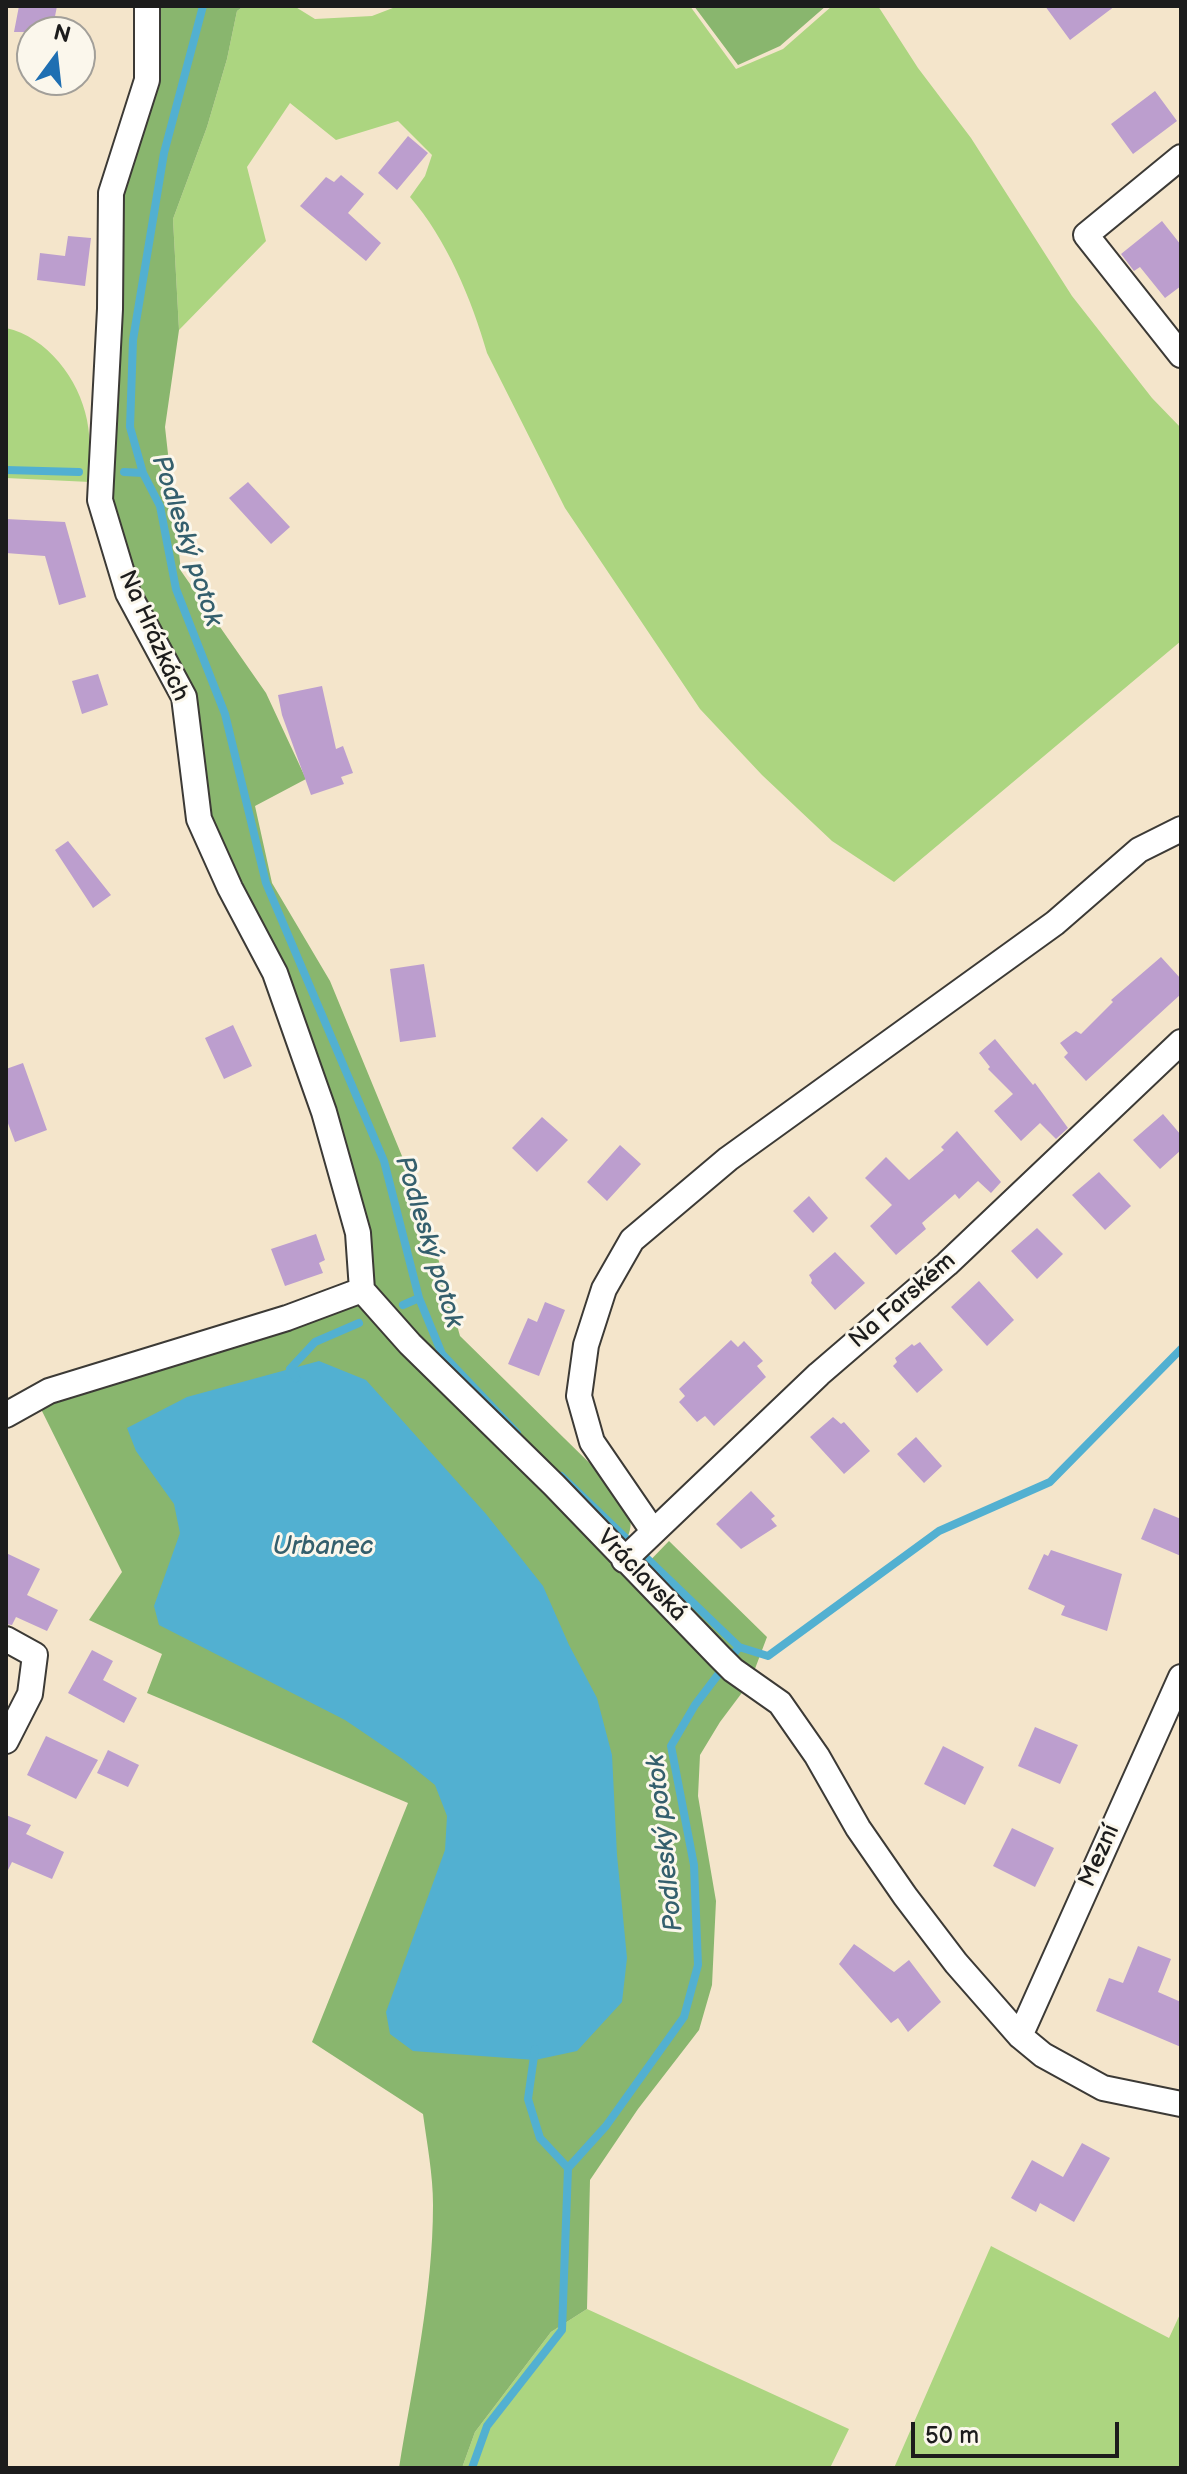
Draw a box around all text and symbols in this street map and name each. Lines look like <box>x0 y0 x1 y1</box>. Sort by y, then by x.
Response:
north arrow <box>16 16 96 96</box>
text: N <box>50 19 73 49</box>
water label: Podleský potok <box>144 452 228 630</box>
street label: Na Hrázkách <box>111 566 195 706</box>
water label: Podleský potok <box>387 1152 469 1332</box>
street label: Na Farském <box>844 1247 962 1355</box>
street label: Vráclavská <box>590 1524 692 1628</box>
water label: Urbanec <box>272 1531 374 1563</box>
water label: Podleský potok <box>641 1753 691 1933</box>
street label: Mezní <box>1073 1820 1127 1892</box>
scale bar <box>915 2406 1123 2456</box>
text: 50 m <box>925 2421 979 2450</box>

